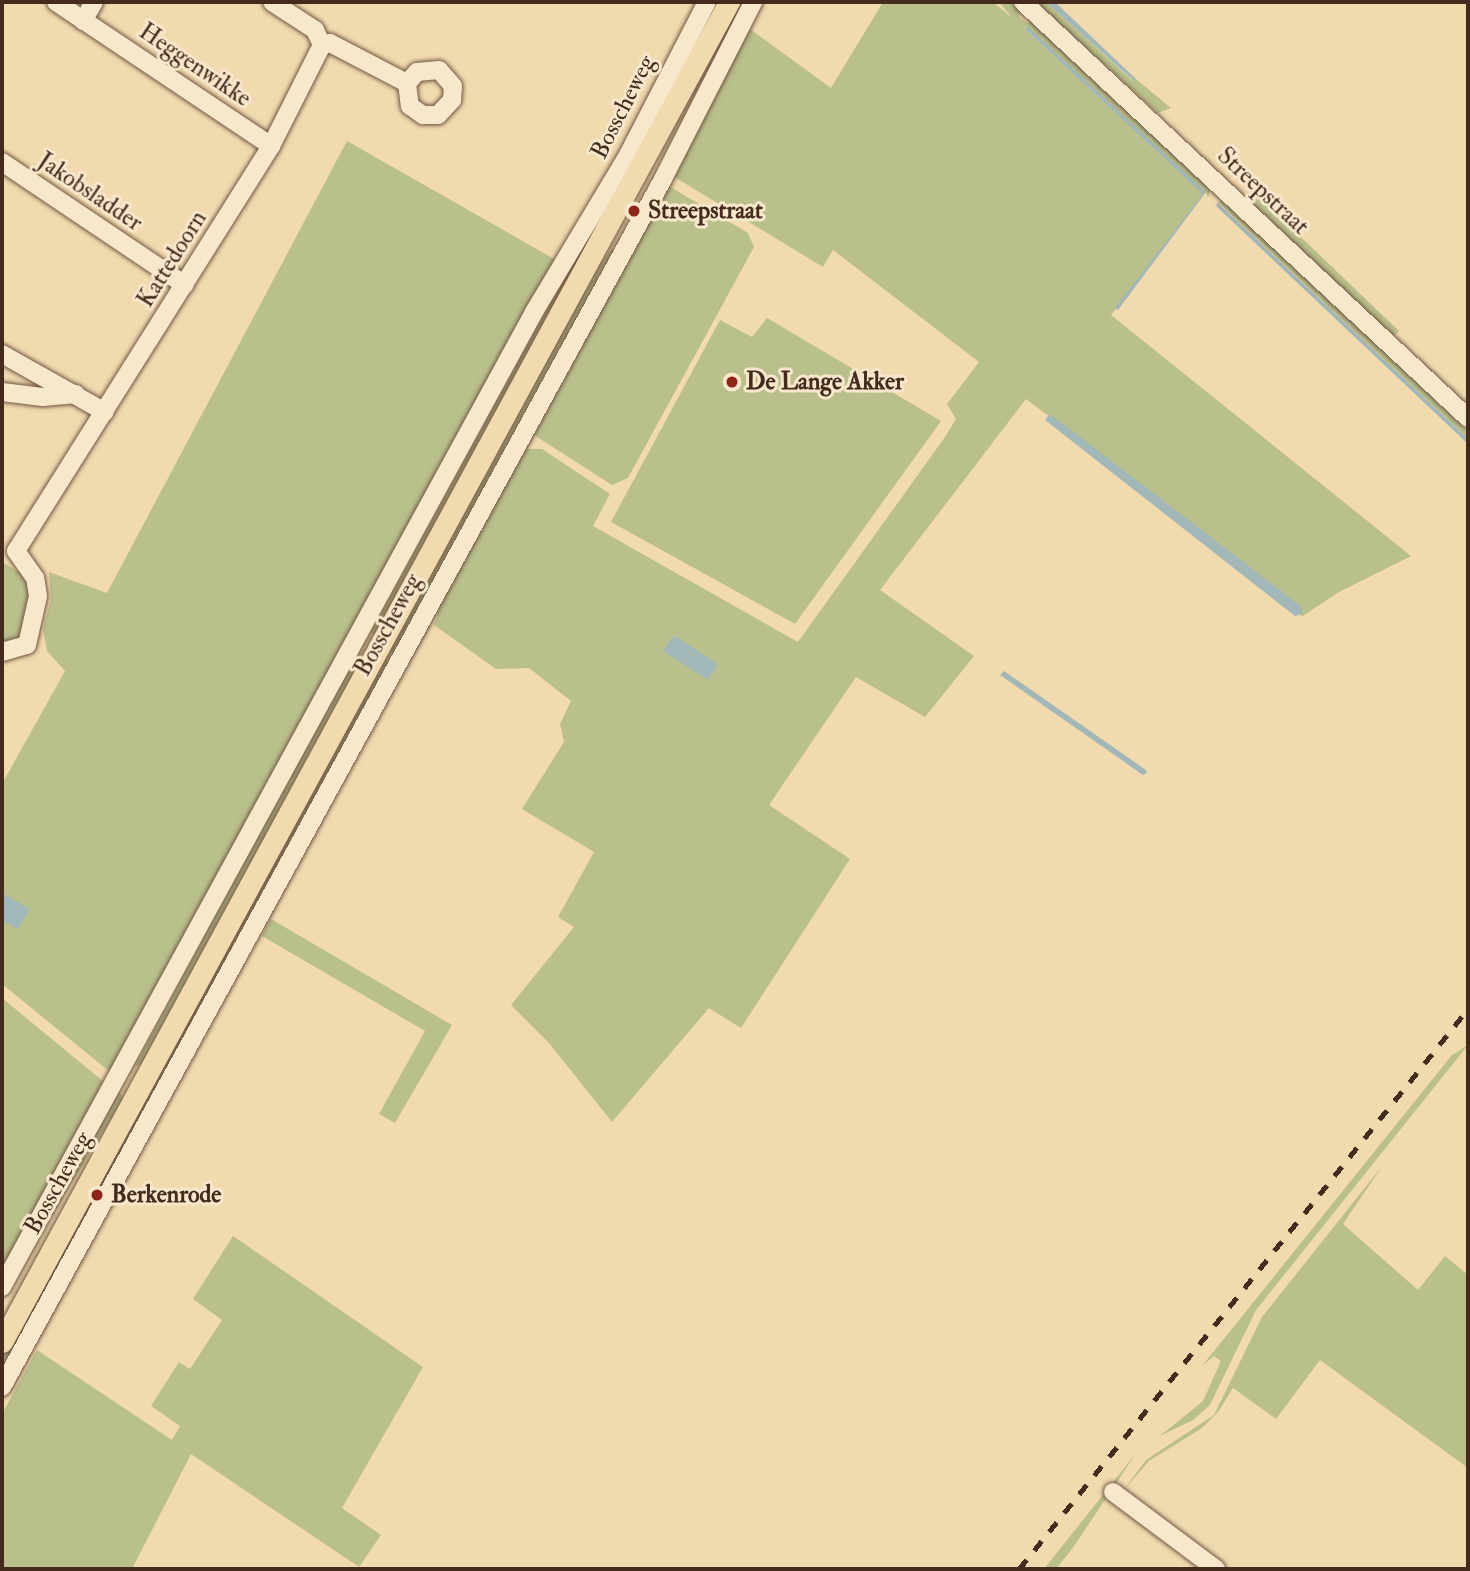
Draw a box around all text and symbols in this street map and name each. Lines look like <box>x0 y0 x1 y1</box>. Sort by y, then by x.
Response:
street label: Heggenwikke <box>134 17 256 113</box>
street label: Bosscheweg <box>585 50 661 164</box>
street label: Streepstraat <box>1211 141 1315 241</box>
street label: Jakobsladder <box>32 146 148 238</box>
place label: Streepstraat <box>648 197 763 225</box>
marker: Streepstraat <box>626 203 642 219</box>
street label: Kattedoorn <box>131 205 213 313</box>
place label: De Lange Akker <box>746 368 904 396</box>
marker: De Lange Akker <box>724 374 740 390</box>
street label: Bosscheweg <box>348 569 428 681</box>
street label: Bosscheweg <box>18 1127 98 1239</box>
place label: Berkenrode <box>111 1181 221 1209</box>
marker: Berkenrode <box>89 1187 105 1203</box>

